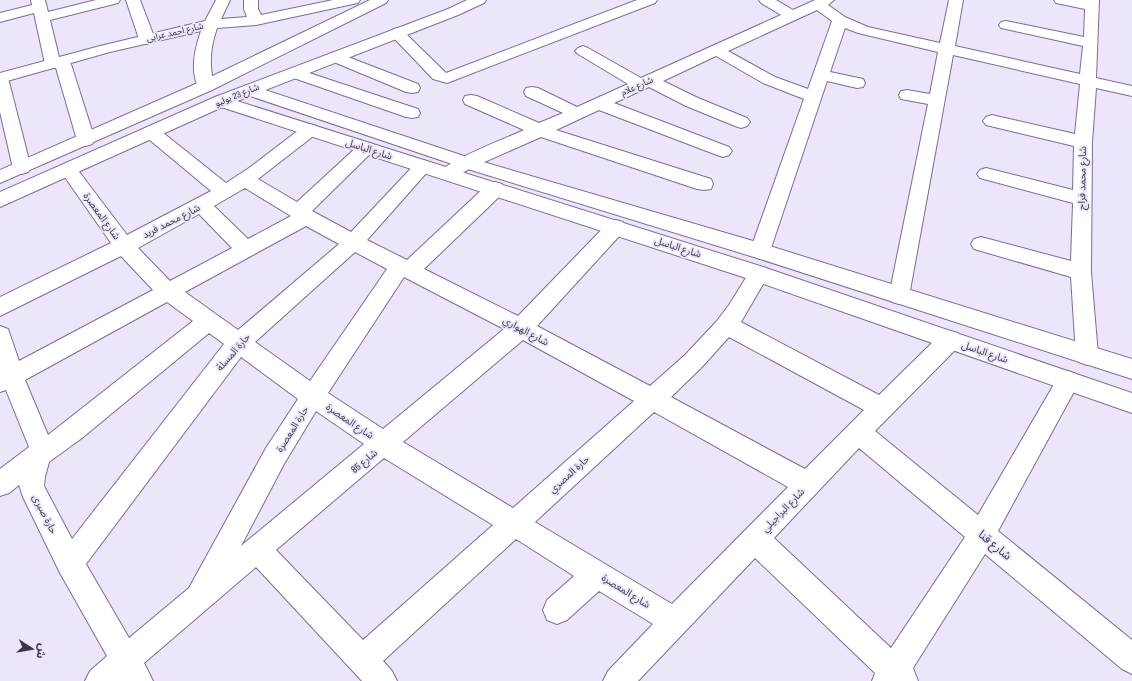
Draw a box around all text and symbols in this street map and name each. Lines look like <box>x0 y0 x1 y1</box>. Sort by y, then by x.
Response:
street label: شارع احمد عرابى <box>145 20 205 45</box>
street label: شارع علام <box>619 74 655 99</box>
street label: شارع 23 يوليو <box>213 81 261 110</box>
street label: شارع الباسل <box>344 135 394 164</box>
street label: شارع محمد فراج <box>1075 146 1090 210</box>
street label: شارع المعصرة <box>80 190 123 243</box>
street label: شارع محمد فريد <box>140 201 203 242</box>
street label: شارع الباسل <box>653 233 703 262</box>
street label: شارع الهواري <box>500 313 551 350</box>
street label: حارة المسلة <box>213 330 253 373</box>
street label: شارع الباسل <box>960 338 1010 367</box>
street label: شارع المعصرة <box>323 400 376 443</box>
street label: حارة المعصرة <box>273 404 311 454</box>
street label: شارع 85 <box>348 446 381 477</box>
street label: حارة المصري <box>546 452 593 497</box>
street label: شارع البراجيلي <box>759 485 808 536</box>
street label: حارة صبرى <box>30 492 60 536</box>
street label: شارع قنا <box>974 526 1015 564</box>
street label: شارع المعصرة <box>599 571 653 612</box>
north arrow <box>12 629 52 669</box>
text: ش <box>33 642 50 660</box>

